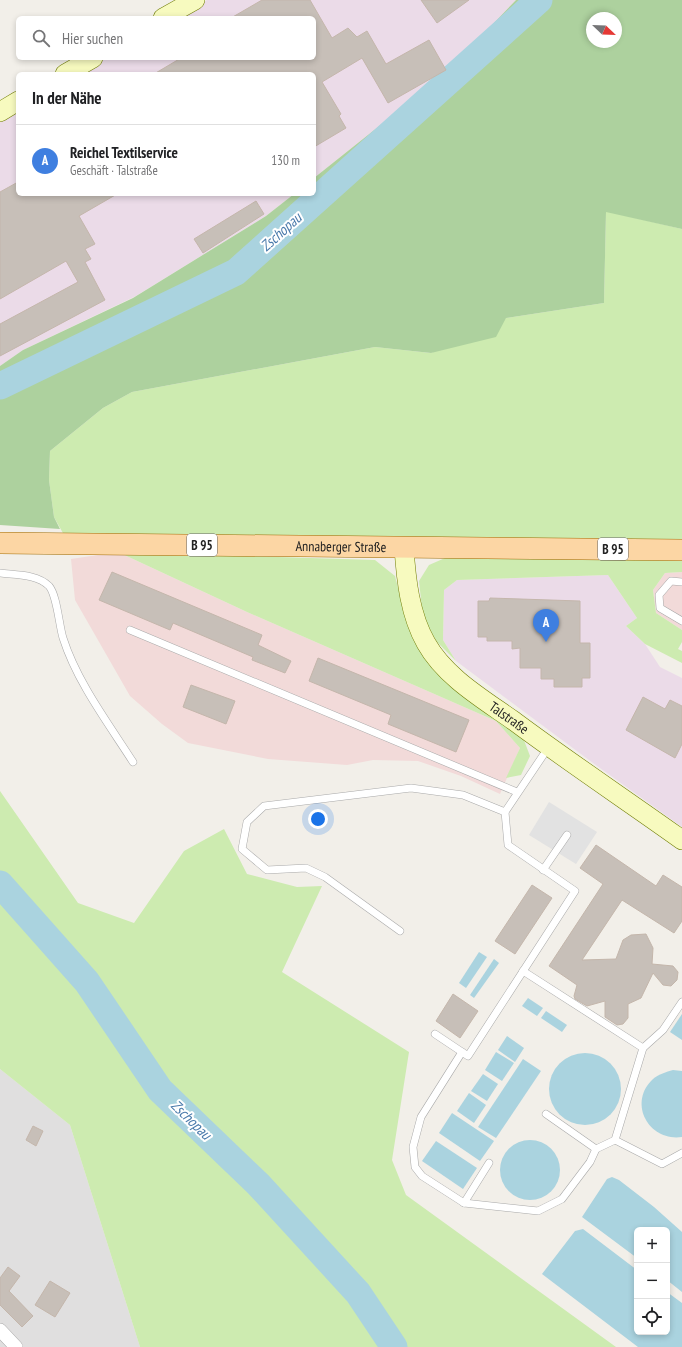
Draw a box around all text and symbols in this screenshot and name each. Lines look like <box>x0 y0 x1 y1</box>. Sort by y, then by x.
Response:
north arrow <box>586 12 622 48</box>
search box <box>16 16 316 60</box>
icon: search <box>30 27 52 49</box>
text: Hier suchen <box>62 29 123 48</box>
text: In der Nähe <box>32 87 102 109</box>
text: Reichel Textilservice <box>70 143 178 162</box>
text: A <box>42 152 48 169</box>
text: 130 m <box>271 152 300 169</box>
text: Geschäft · Talstraße <box>70 162 158 179</box>
water label: Zschopau <box>256 207 306 255</box>
road number: B 95 <box>187 534 217 556</box>
street label: Annaberger Straße <box>295 537 387 556</box>
road number: B 95 <box>598 538 628 560</box>
pin: A <box>533 609 559 642</box>
street label: Talstraße <box>486 698 533 738</box>
your location <box>308 809 328 829</box>
water label: Zschopau <box>167 1096 217 1144</box>
map controls <box>634 1227 670 1335</box>
button: + <box>634 1227 670 1263</box>
button: − <box>634 1263 670 1299</box>
button: locate <box>634 1299 670 1335</box>

